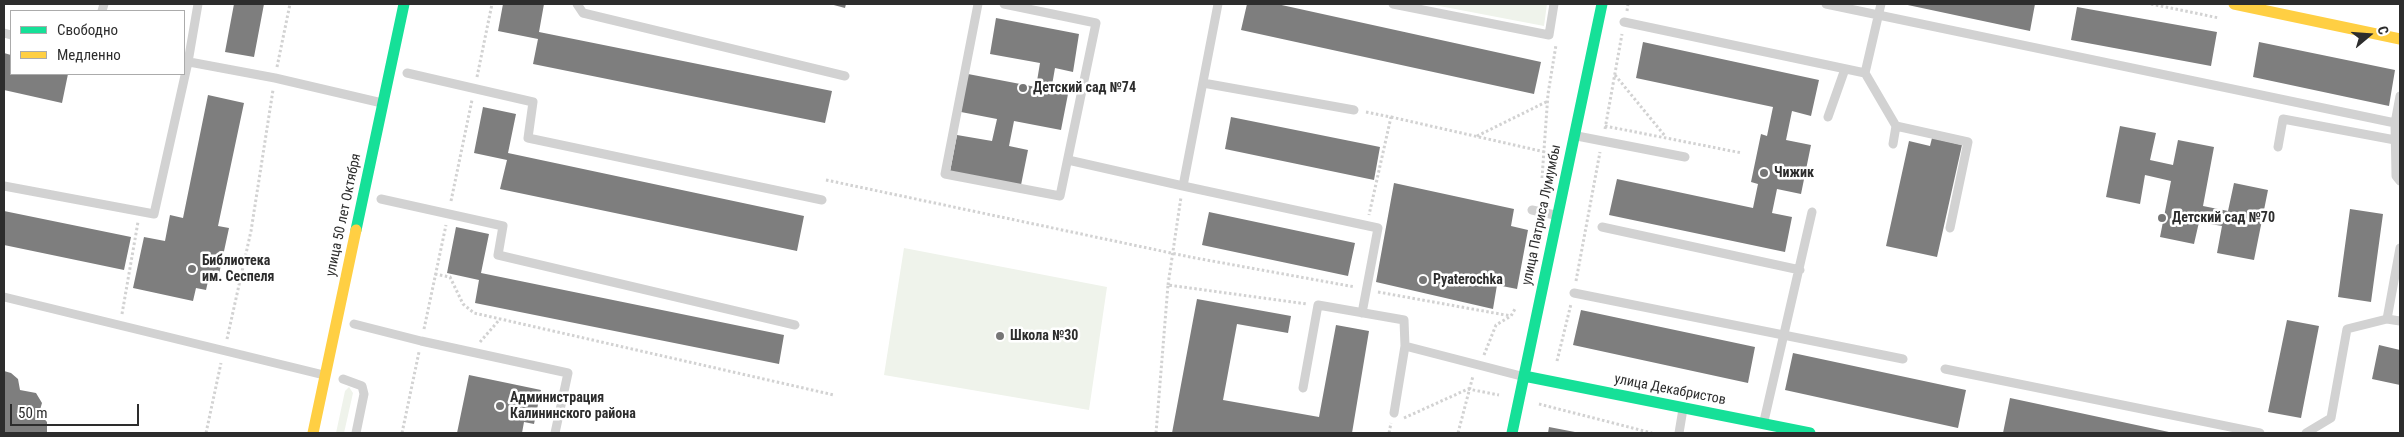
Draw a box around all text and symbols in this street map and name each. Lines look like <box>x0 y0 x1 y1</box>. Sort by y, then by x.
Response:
legend <box>10 10 185 75</box>
north arrow <box>2344 10 2394 60</box>
text: Свободно <box>57 21 118 39</box>
text: С <box>2374 24 2392 37</box>
text: Медленно <box>57 46 121 64</box>
place label: Детский сад №74 <box>1033 80 1136 96</box>
marker: Детский сад №74 <box>1017 82 1029 94</box>
street label: улица Патриса Лумумбы <box>1519 143 1565 287</box>
street label: улица 50 лет Октября <box>323 152 365 278</box>
place label: Чижик <box>1774 165 1814 181</box>
marker: Чижик <box>1758 167 1770 179</box>
place label: Детский сад №70 <box>2172 210 2275 226</box>
marker: Детский сад №70 <box>2156 212 2168 224</box>
place label: Библиотека им. Сеспеля <box>202 253 274 286</box>
marker: Библиотека им. Сеспеля <box>186 263 198 275</box>
place label: Pyaterochka <box>1433 272 1503 288</box>
marker: Pyaterochka <box>1417 274 1429 286</box>
place label: Школа №30 <box>1010 328 1078 344</box>
marker: Школа №30 <box>994 330 1006 342</box>
street label: улица Декабристов <box>1613 371 1727 409</box>
place label: Администрация Калининского района <box>510 390 636 422</box>
scale bar <box>12 394 141 426</box>
marker: Администрация Калининского района <box>494 400 506 412</box>
text: 50 m <box>18 404 48 422</box>

